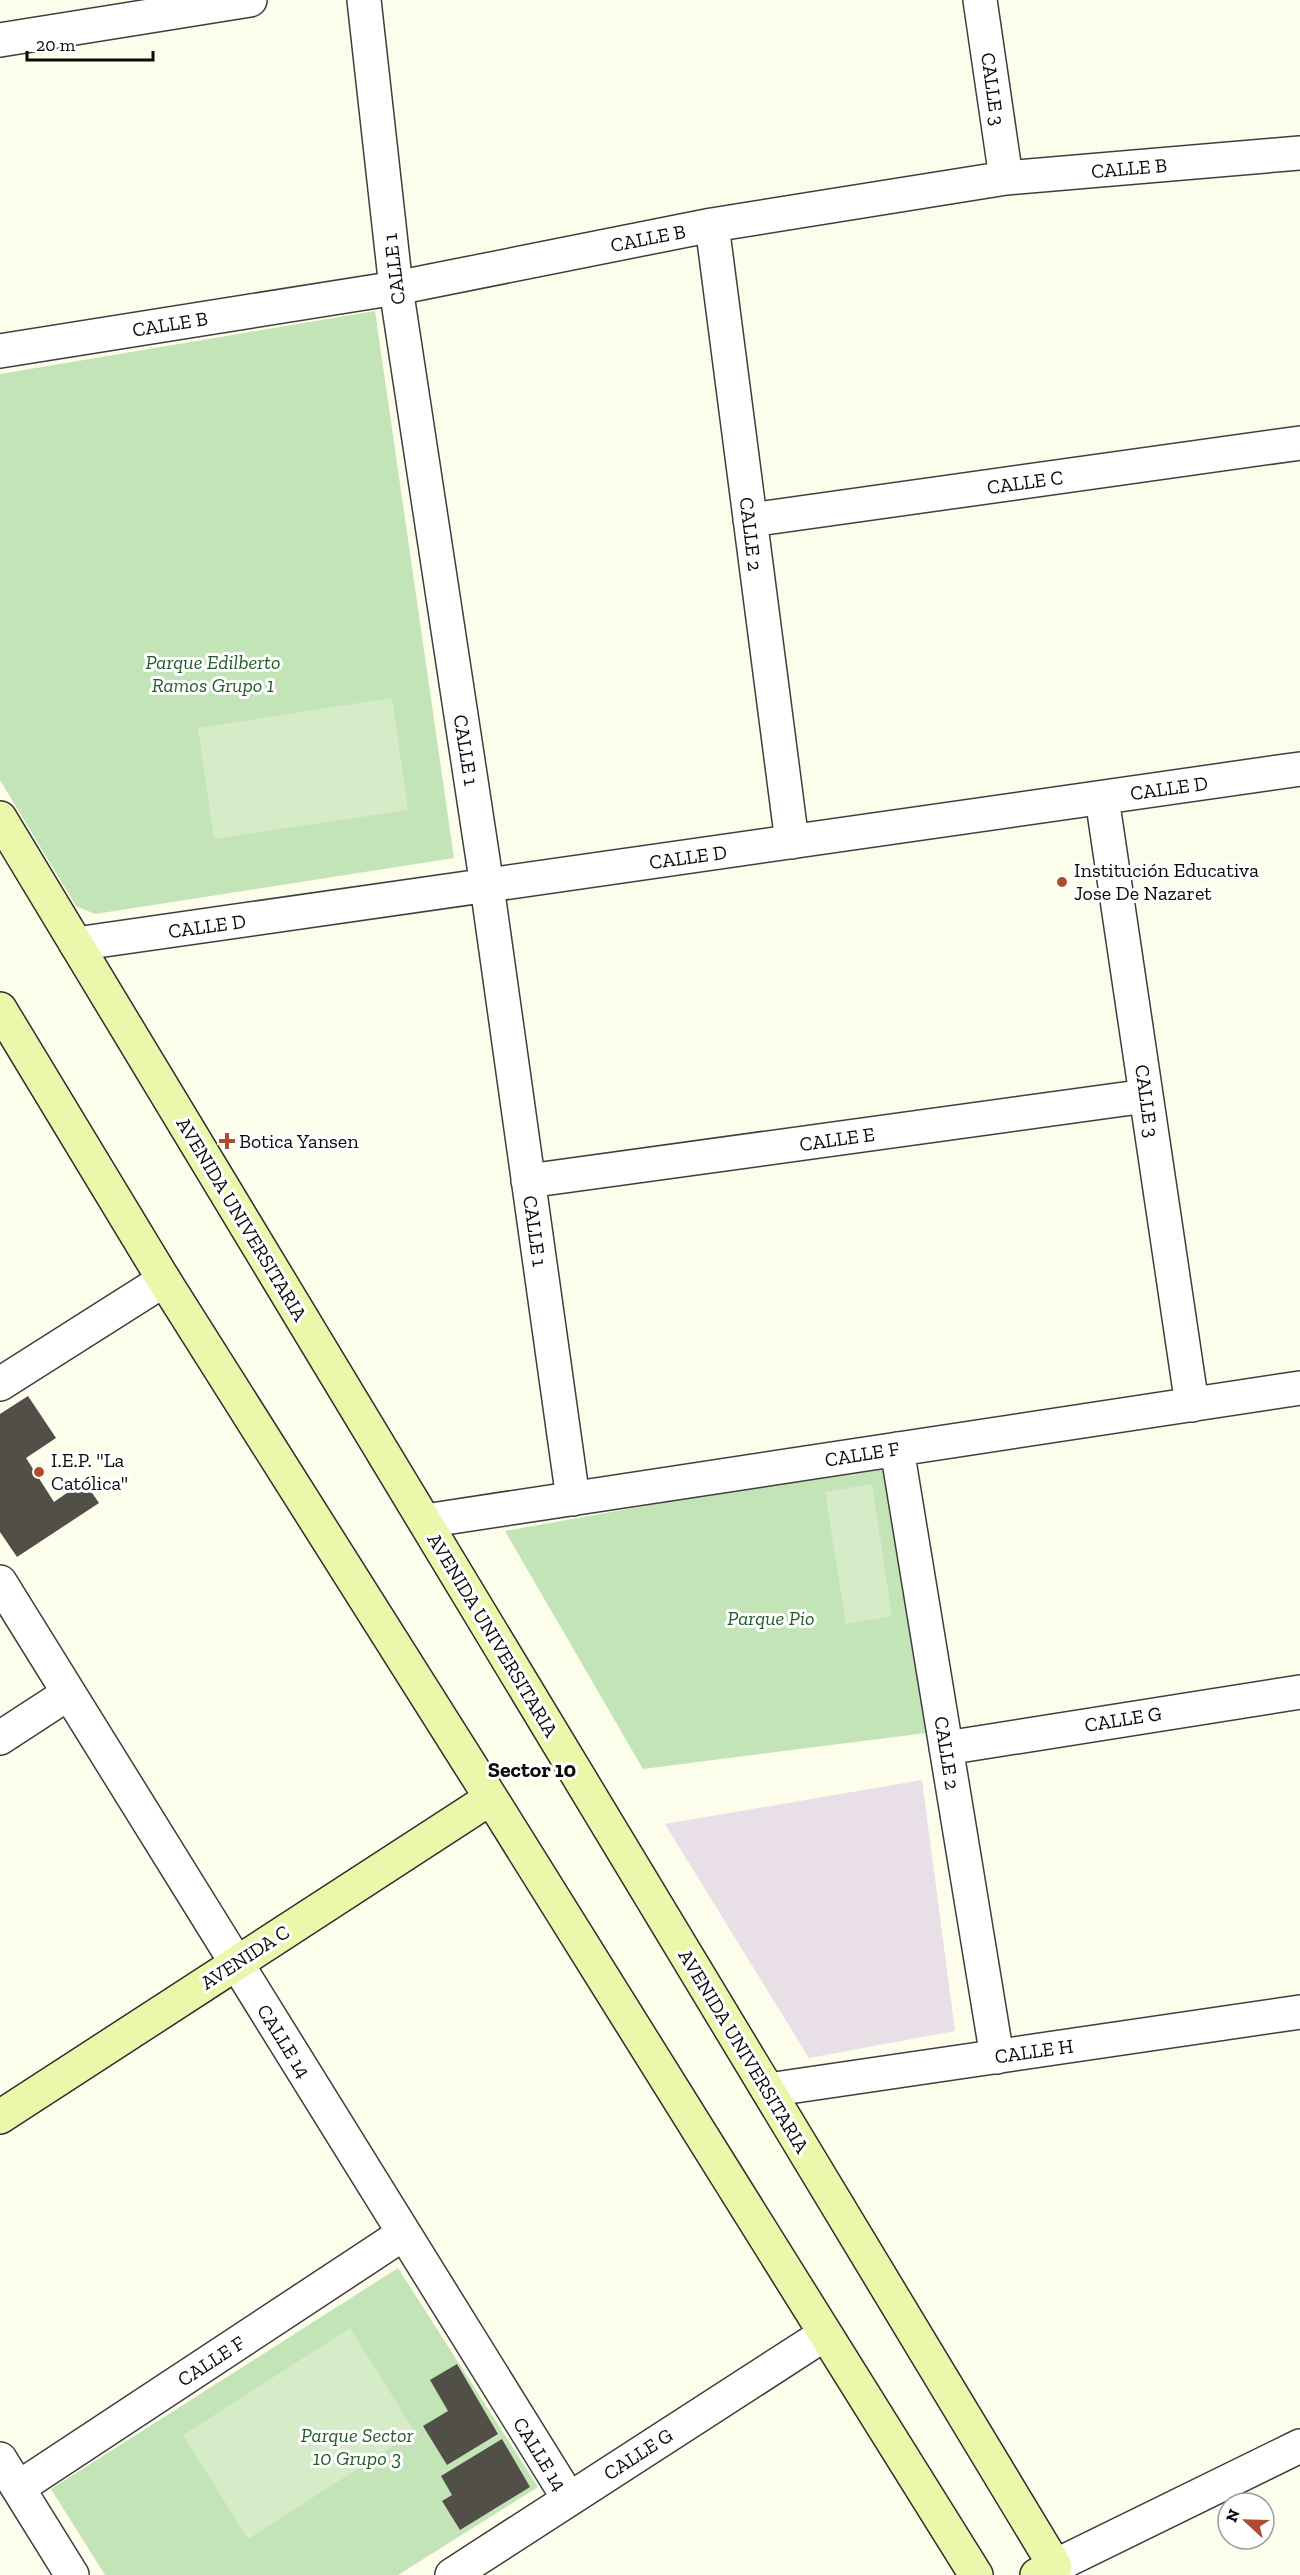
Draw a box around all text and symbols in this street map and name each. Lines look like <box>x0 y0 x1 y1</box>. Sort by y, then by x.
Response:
scale bar <box>27 24 153 62</box>
text: 20 m <box>36 34 76 56</box>
street label: CALLE 3 <box>976 51 1010 127</box>
street label: CALLE B <box>1090 153 1168 183</box>
street label: CALLE B <box>608 219 688 257</box>
street label: CALLE 1 <box>378 232 410 306</box>
street label: CALLE B <box>131 306 209 342</box>
street label: CALLE C <box>985 465 1065 499</box>
street label: CALLE 2 <box>735 496 767 572</box>
park label: Parque Edilberto Ramos Grupo 1 <box>145 650 281 697</box>
street label: CALLE 1 <box>449 713 484 788</box>
street label: CALLE D <box>1129 771 1209 805</box>
street label: CALLE D <box>648 840 728 874</box>
place label: Institución Educativa Jose De Nazaret <box>1074 858 1259 905</box>
marker: Institución Educativa Jose De Nazaret <box>1055 875 1069 889</box>
street label: CALLE D <box>167 909 247 943</box>
street label: CALLE 3 <box>1130 1063 1164 1139</box>
street label: AVENIDA UNIVERSITARIA <box>172 1113 313 1326</box>
street label: CALLE E <box>798 1122 876 1156</box>
place label: Botica Yansen <box>239 1129 359 1153</box>
marker: Botica Yansen <box>220 1134 234 1148</box>
street label: CALLE 1 <box>518 1194 552 1268</box>
street label: CALLE F <box>823 1436 901 1472</box>
place label: I.E.P. "La Católica" <box>51 1448 128 1495</box>
marker: I.E.P. "La Católica" <box>32 1465 46 1479</box>
street label: AVENIDA UNIVERSITARIA <box>423 1529 564 1742</box>
park label: Parque Pio <box>727 1606 815 1630</box>
street label: CALLE G <box>1083 1701 1163 1737</box>
street label: CALLE 2 <box>929 1714 965 1792</box>
district label: Sector 10 <box>488 1756 576 1783</box>
street label: AVENIDA C <box>196 1919 294 1995</box>
street label: AVENIDA UNIVERSITARIA <box>674 1945 815 2158</box>
street label: CALLE 14 <box>252 2000 316 2083</box>
street label: CALLE H <box>993 2034 1075 2068</box>
street label: CALLE F <box>173 2330 249 2392</box>
street label: CALLE 14 <box>508 2413 572 2496</box>
park label: Parque Sector 10 Grupo 3 <box>301 2423 414 2470</box>
street label: CALLE G <box>599 2423 677 2485</box>
north arrow <box>1216 2491 1276 2551</box>
text: N <box>1221 2506 1244 2525</box>

